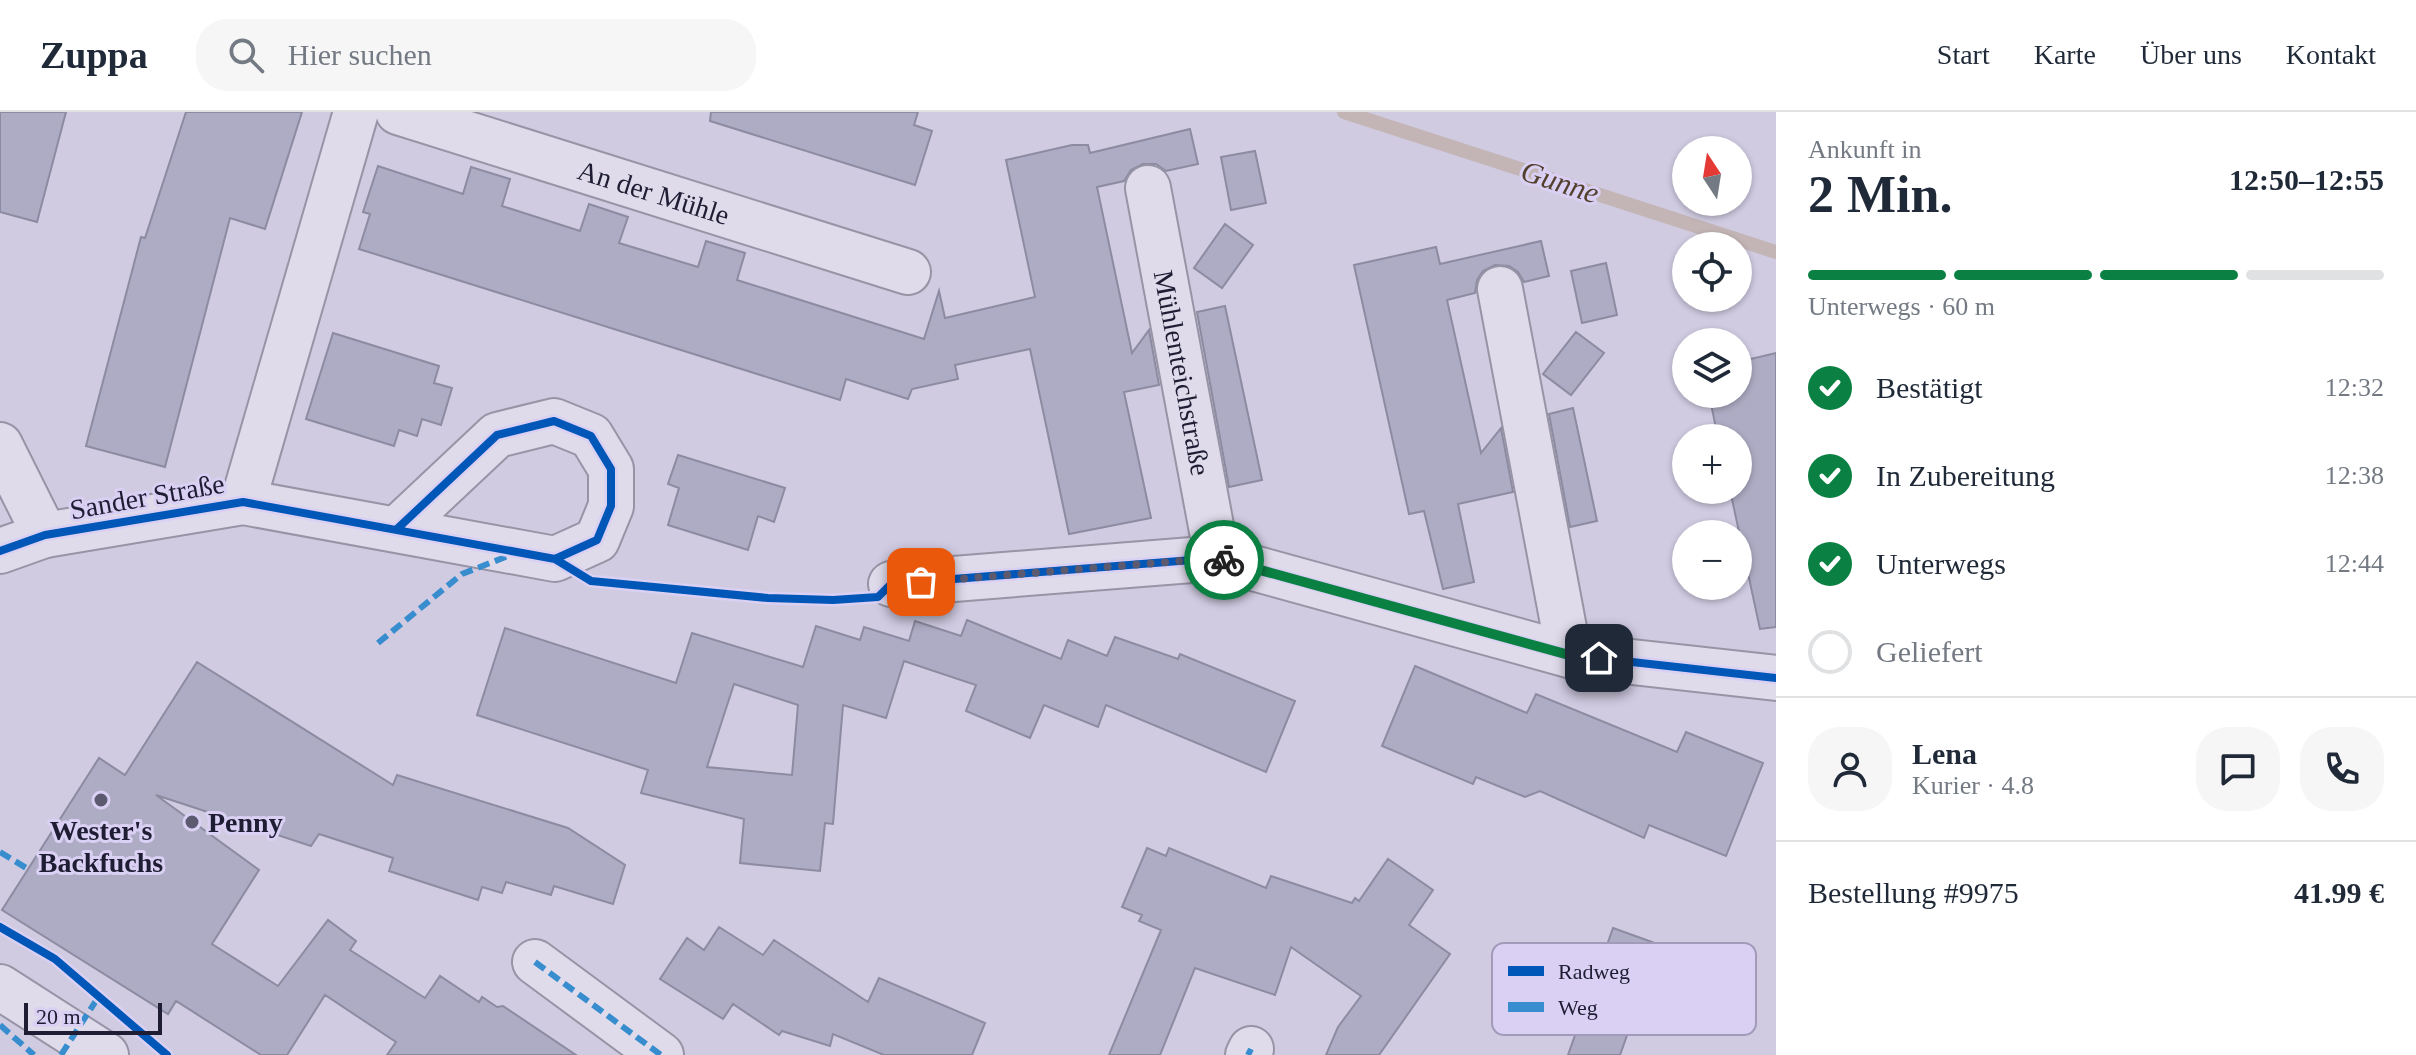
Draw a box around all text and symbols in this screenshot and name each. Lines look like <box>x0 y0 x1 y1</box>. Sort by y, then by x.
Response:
search box <box>196 19 756 91</box>
icon: search <box>224 33 268 77</box>
text: Zuppa <box>40 34 148 76</box>
text: Hier suchen <box>288 38 432 71</box>
text: Start <box>1937 39 1990 70</box>
text: Karte <box>2034 39 2096 70</box>
text: Über uns <box>2140 39 2242 70</box>
text: Kontakt <box>2286 39 2376 70</box>
text: Ankunft in <box>1808 135 1921 164</box>
north arrow <box>1672 136 1752 216</box>
map controls <box>1672 136 1752 600</box>
water label: Gunne <box>1517 153 1603 210</box>
street label: An der Mühle <box>574 154 733 231</box>
text: 12:50–12:55 <box>2229 163 2384 196</box>
text: 2 Min. <box>1808 166 1952 223</box>
button: locate <box>1672 232 1752 312</box>
street label: Mühlenteichstraße <box>1148 268 1216 478</box>
text: Unterwegs · 60 m <box>1808 292 1995 321</box>
button: layers <box>1672 328 1752 408</box>
icon: check <box>1808 366 1852 410</box>
text: Bestätigt <box>1876 371 1983 404</box>
text: 12:32 <box>2325 373 2384 402</box>
button: + <box>1672 424 1752 504</box>
icon: check <box>1808 454 1852 498</box>
text: In Zubereitung <box>1876 459 2055 492</box>
text: 12:38 <box>2325 461 2384 490</box>
street label: Sander Straße <box>67 468 227 525</box>
courier <box>1184 520 1264 600</box>
button: − <box>1672 520 1752 600</box>
icon: bike <box>1202 538 1246 582</box>
icon: check <box>1808 542 1852 586</box>
text: Unterwegs <box>1876 547 2006 580</box>
pin <box>887 548 955 616</box>
text: 12:44 <box>2325 549 2384 578</box>
icon: bag <box>899 560 943 604</box>
pin <box>1565 624 1633 692</box>
text: Geliefert <box>1876 635 1983 668</box>
icon: home <box>1577 636 1621 680</box>
button: person <box>1808 727 1892 811</box>
button: chat <box>2196 727 2280 811</box>
button: phone <box>2300 727 2384 811</box>
text: Lena <box>1912 737 1977 770</box>
text: Kurier · 4.8 <box>1912 771 2034 800</box>
marker: Wester's Backfuchs <box>92 791 110 809</box>
place label: Penny <box>208 807 283 838</box>
marker: Penny <box>183 813 201 831</box>
place label: Wester's Backfuchs <box>39 815 163 878</box>
text: Bestellung #9975 <box>1808 876 2019 909</box>
text: 41.99 € <box>2294 876 2384 909</box>
legend <box>1492 943 1756 1035</box>
text: Radweg <box>1558 959 1630 984</box>
text: Weg <box>1558 995 1598 1020</box>
scale bar <box>24 999 162 1035</box>
text: 20 m <box>36 1004 81 1029</box>

